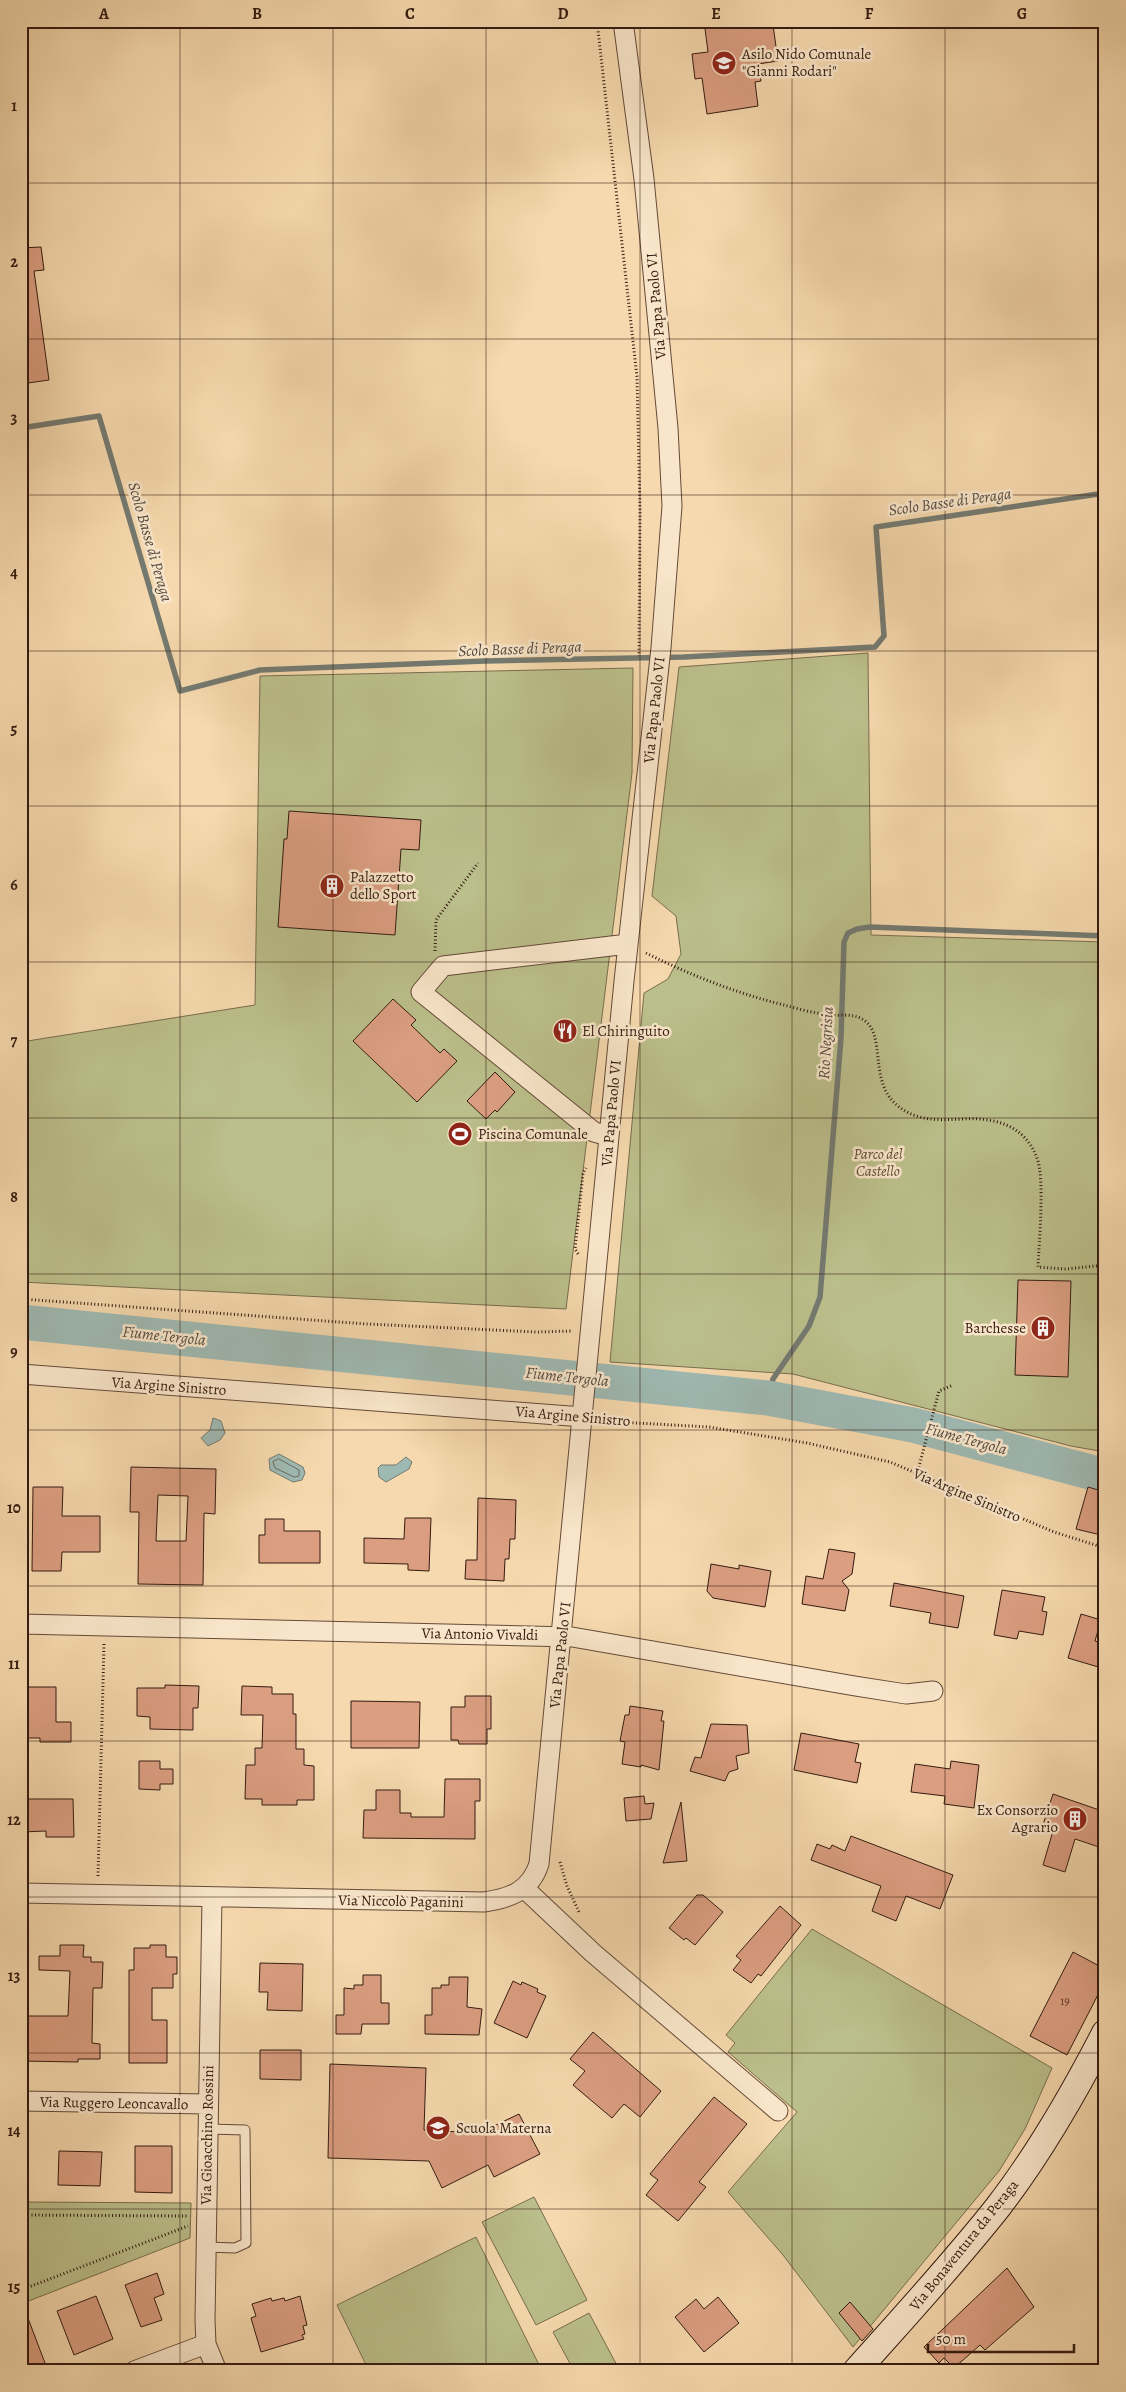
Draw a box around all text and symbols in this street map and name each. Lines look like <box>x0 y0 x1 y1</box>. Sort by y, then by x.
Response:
text: A <box>98 3 110 25</box>
text: B <box>252 3 262 25</box>
text: C <box>405 3 415 25</box>
text: D <box>557 3 569 25</box>
text: E <box>711 3 721 25</box>
text: F <box>865 3 874 25</box>
text: G <box>1017 3 1027 25</box>
place label: Asilo Nido Comunale "Gianni Rodari" <box>741 44 872 81</box>
school or university icon: Asilo Nido Comunale "Gianni Rodari" <box>711 50 737 76</box>
text: 1 <box>11 95 17 117</box>
text: 2 <box>10 251 18 273</box>
street label: Via Papa Paolo VI <box>641 252 671 361</box>
text: 3 <box>11 407 18 429</box>
water label: Scolo Basse di Peraga <box>122 480 178 605</box>
water label: Scolo Basse di Peraga <box>887 482 1013 521</box>
text: 4 <box>10 562 18 584</box>
water label: Scolo Basse di Peraga <box>458 636 583 662</box>
street label: Via Papa Paolo VI <box>638 656 670 765</box>
text: 5 <box>11 718 18 740</box>
place label: Palazzetto dello Sport <box>350 867 417 904</box>
building icon: Palazzetto dello Sport <box>319 873 345 899</box>
text: 6 <box>10 874 18 896</box>
water label: Rio Negrisia <box>813 1005 839 1080</box>
restaurant icon: El Chiringuito <box>552 1018 578 1044</box>
place label: El Chiringuito <box>582 1021 670 1041</box>
text: 7 <box>11 1030 18 1052</box>
street label: Via Papa Paolo VI <box>596 1059 626 1168</box>
sports icon: Piscina Comunale <box>447 1121 473 1147</box>
place label: Piscina Comunale <box>478 1124 588 1144</box>
park label: Parco del Castello <box>854 1144 903 1181</box>
text: 8 <box>10 1186 18 1208</box>
building icon: Barchesse <box>1030 1315 1056 1341</box>
place label: Barchesse <box>965 1318 1026 1338</box>
water label: Fiume Tergola <box>121 1321 207 1351</box>
text: 9 <box>10 1341 18 1363</box>
water label: Fiume Tergola <box>524 1362 610 1392</box>
street label: Via Argine Sinistro <box>110 1372 227 1400</box>
street label: Via Argine Sinistro <box>514 1401 631 1431</box>
water label: Fiume Tergola <box>923 1418 1010 1461</box>
street label: Via Argine Sinistro <box>909 1463 1024 1527</box>
text: 10 <box>7 1497 21 1519</box>
street label: Via Papa Paolo VI <box>544 1601 576 1710</box>
street label: Via Antonio Vivaldi <box>420 1623 539 1645</box>
text: 11 <box>8 1653 20 1675</box>
place label: Ex Consorzio Agrario <box>976 1800 1058 1837</box>
building icon: Ex Consorzio Agrario <box>1062 1806 1088 1832</box>
text: 12 <box>7 1809 21 1831</box>
street label: Via Niccolò Paganini <box>337 1890 464 1912</box>
text: 13 <box>8 1965 20 1987</box>
house number: 19 <box>1060 1993 1070 2009</box>
street label: Via Gioacchino Rossini <box>196 2065 218 2206</box>
street label: Via Ruggero Leoncavallo <box>39 2092 188 2114</box>
school or university icon: Scuola Materna <box>425 2115 451 2141</box>
place label: Scuola Materna <box>456 2118 551 2138</box>
text: 14 <box>7 2120 21 2142</box>
street label: Via Bonaventura da Peraga <box>904 2175 1023 2315</box>
text: 15 <box>8 2276 20 2298</box>
scale bar <box>928 2322 1075 2354</box>
text: 50 m <box>936 2329 966 2349</box>

